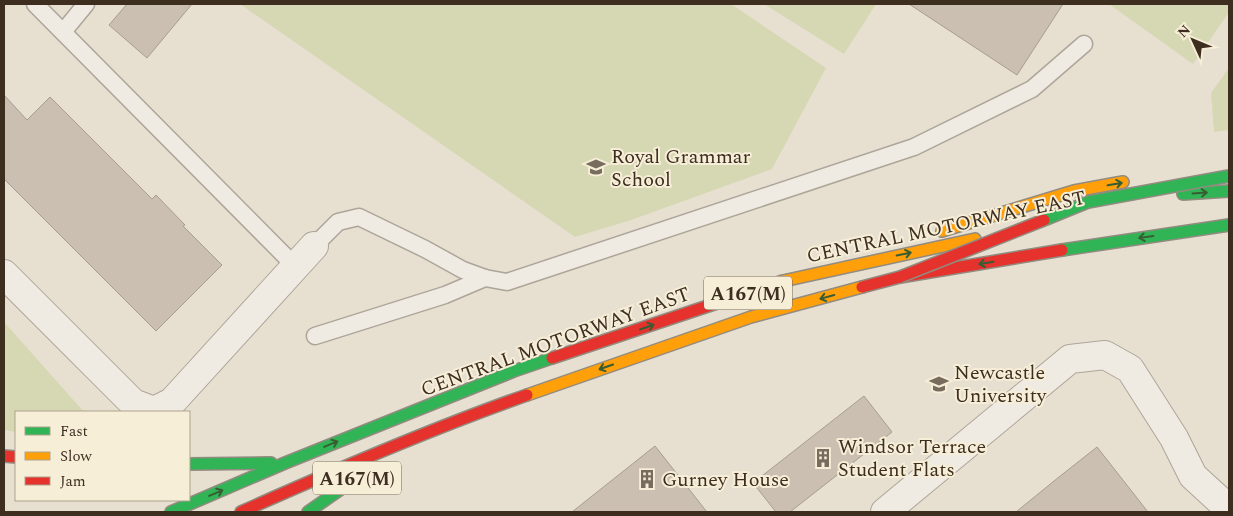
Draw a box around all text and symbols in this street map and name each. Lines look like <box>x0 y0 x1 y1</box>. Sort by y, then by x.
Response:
north arrow <box>1168 15 1218 65</box>
text: N <box>1172 20 1196 43</box>
place label: Royal Grammar School <box>611 142 751 195</box>
school or university icon: Royal Grammar School <box>585 156 607 178</box>
one-way arrow <box>1107 178 1123 188</box>
street label: CENTRAL MOTORWAY EAST <box>804 183 1088 271</box>
one-way arrow <box>1192 188 1208 198</box>
one-way arrow <box>1139 232 1155 242</box>
one-way arrow <box>895 249 911 258</box>
one-way arrow <box>978 258 994 268</box>
road number: A167(M) <box>704 276 792 310</box>
street label: CENTRAL MOTORWAY EAST <box>417 279 694 405</box>
one-way arrow <box>820 292 836 302</box>
one-way arrow <box>638 321 654 331</box>
place label: Newcastle University <box>954 358 1048 411</box>
one-way arrow <box>598 363 614 372</box>
school or university icon: Newcastle University <box>928 373 950 395</box>
legend <box>15 411 190 501</box>
text: Fast <box>60 420 88 443</box>
place label: Windsor Terrace Student Flats <box>838 432 986 485</box>
one-way arrow <box>323 439 338 449</box>
text: Slow <box>60 445 92 468</box>
building icon: Windsor Terrace Student Flats <box>812 447 834 469</box>
road number: A167(M) <box>313 462 401 494</box>
place label: Gurney House <box>662 465 789 495</box>
building icon: Gurney House <box>636 468 658 490</box>
text: Jam <box>60 470 86 493</box>
one-way arrow <box>208 487 223 497</box>

